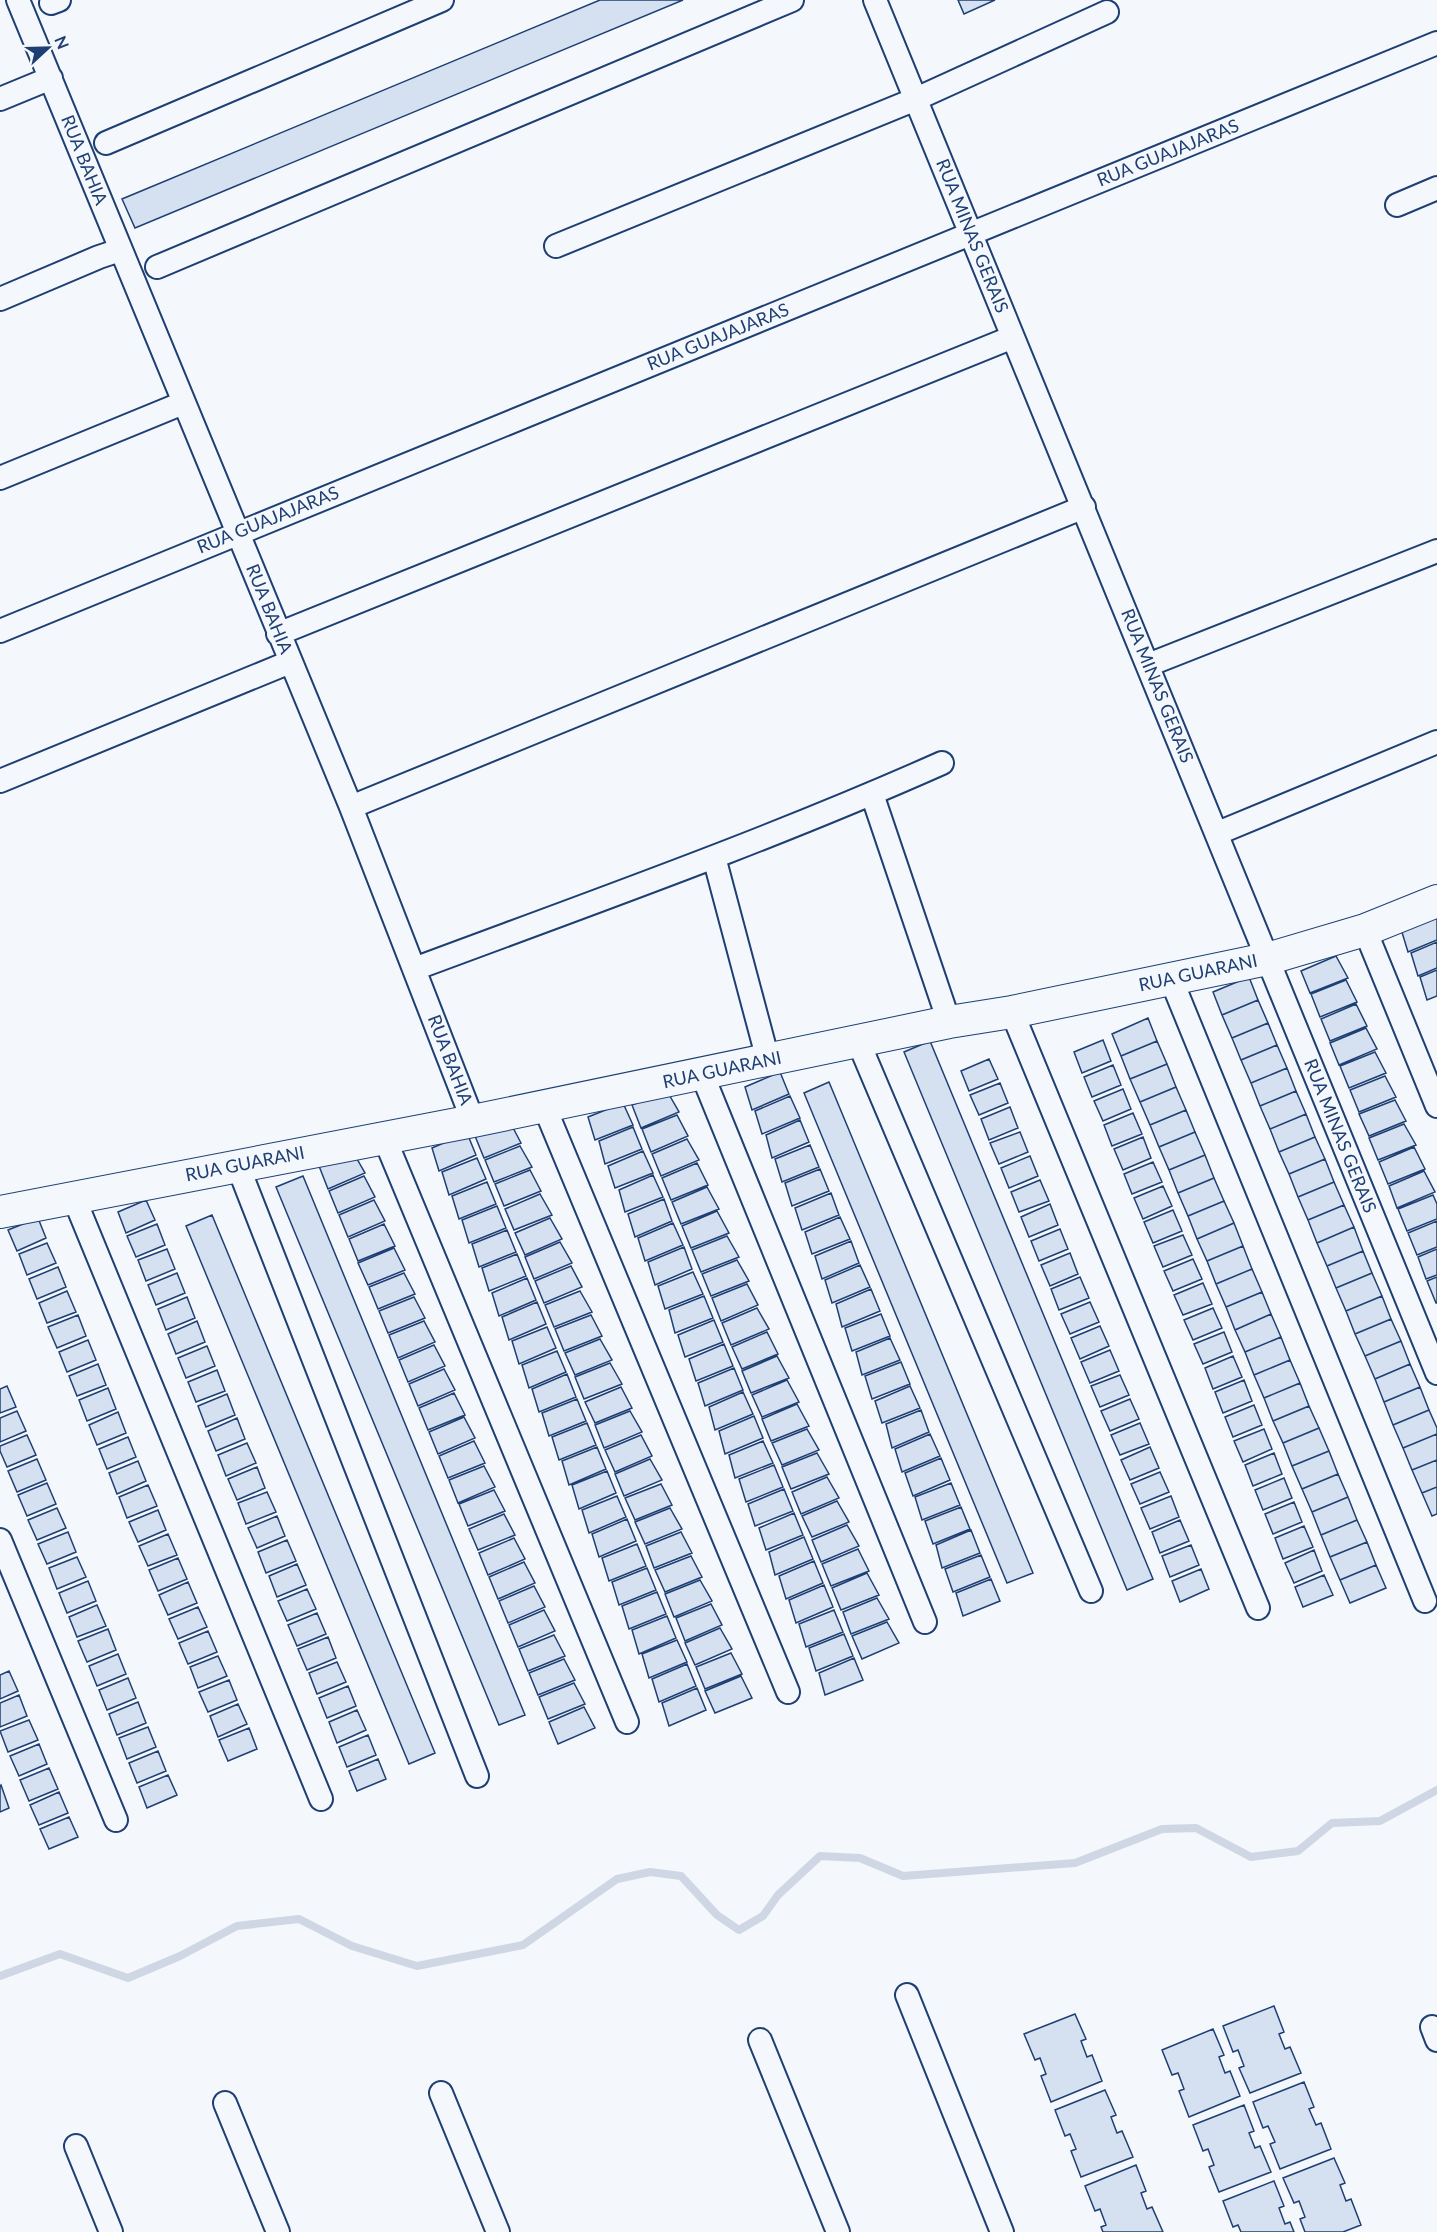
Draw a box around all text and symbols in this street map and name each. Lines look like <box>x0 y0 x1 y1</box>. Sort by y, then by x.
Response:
north arrow <box>18 18 78 78</box>
text: N <box>51 33 73 51</box>
street label: RUA BAHIA <box>57 111 113 209</box>
street label: RUA GUAJAJARAS <box>1093 114 1242 191</box>
street label: RUA MINAS GERAIS <box>932 155 1014 316</box>
street label: RUA GUAJAJARAS <box>643 298 792 375</box>
street label: RUA GUAJAJARAS <box>193 481 342 558</box>
street label: RUA BAHIA <box>242 560 298 658</box>
street label: RUA MINAS GERAIS <box>1117 605 1199 766</box>
street label: RUA GUARANI <box>1136 949 1259 995</box>
street label: RUA BAHIA <box>424 1011 479 1109</box>
street label: RUA GUARANI <box>660 1046 783 1092</box>
street label: RUA MINAS GERAIS <box>1300 1055 1382 1216</box>
street label: RUA GUARANI <box>183 1141 306 1185</box>

